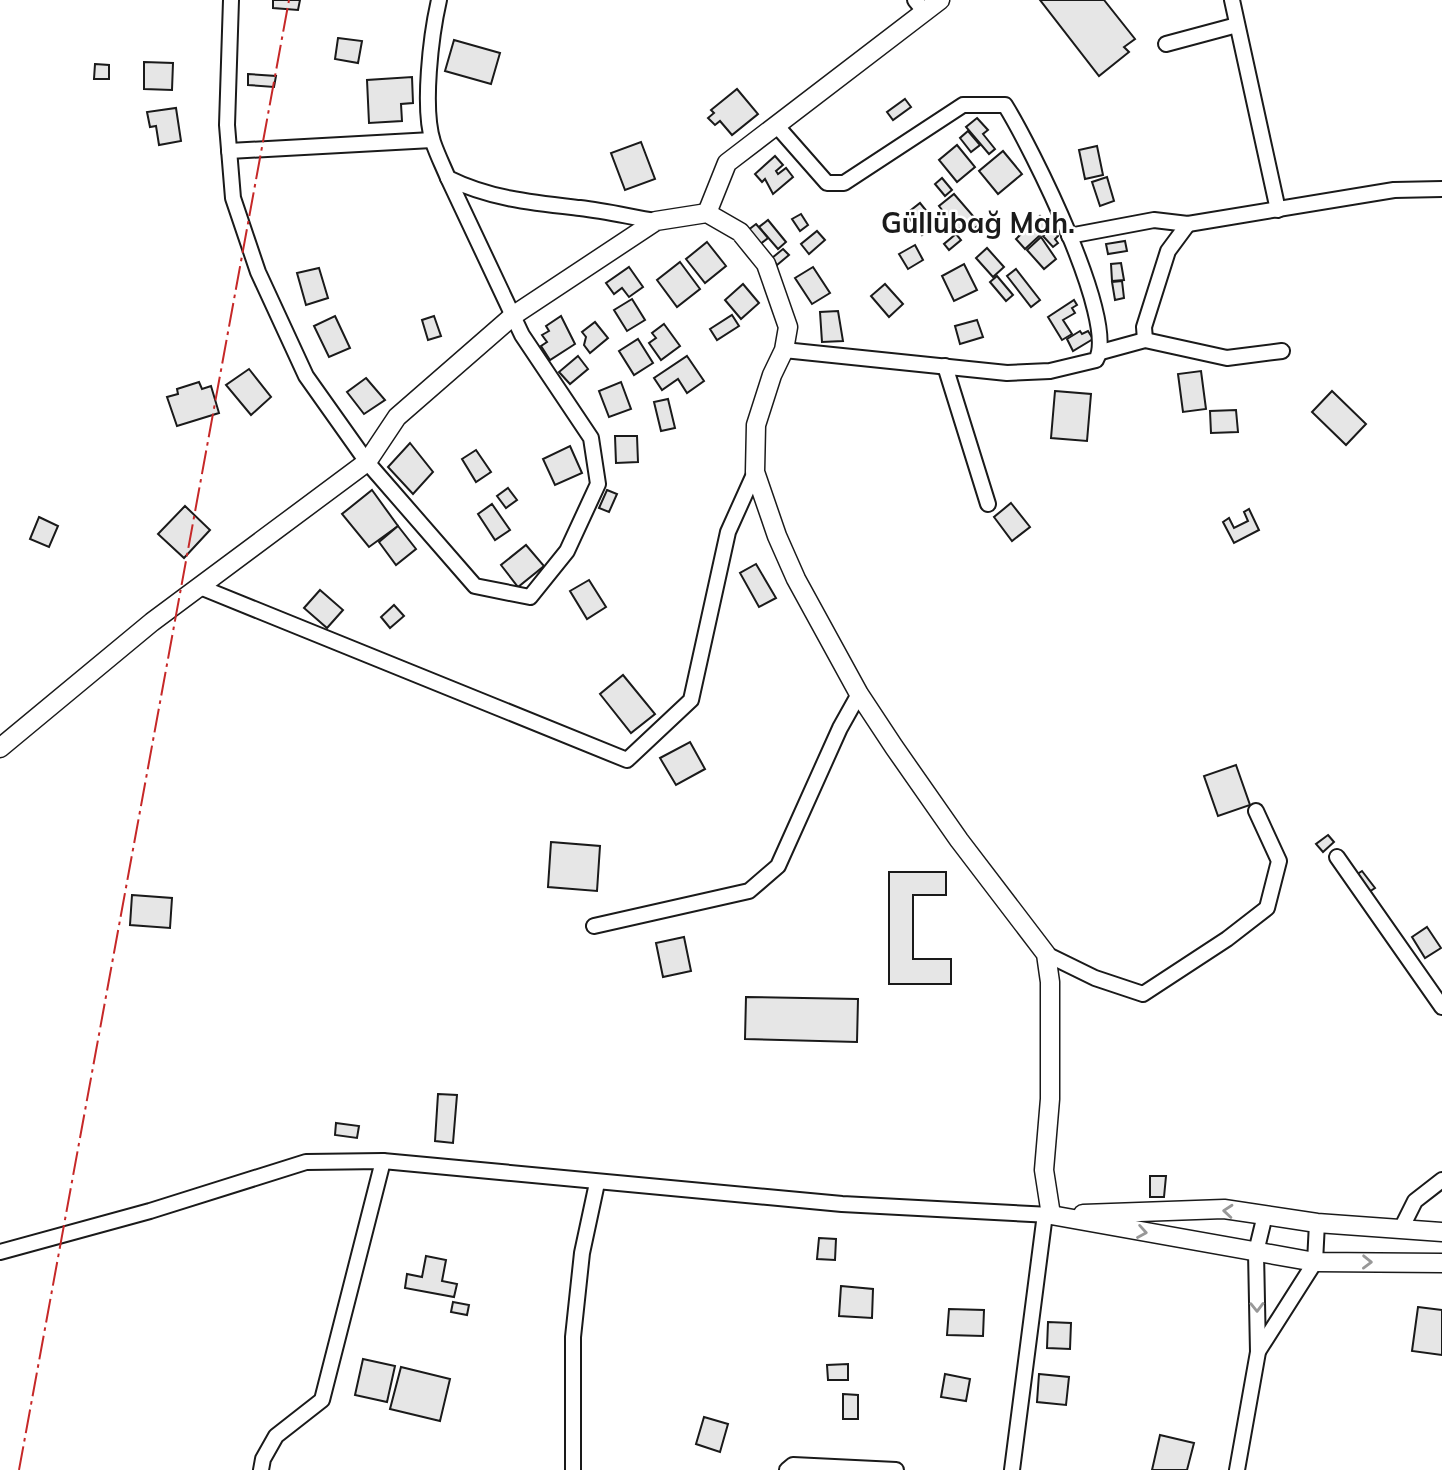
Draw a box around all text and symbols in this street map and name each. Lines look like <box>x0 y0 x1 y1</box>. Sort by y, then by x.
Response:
district label: Güllübağ Mah. <box>881 205 1075 240</box>
one-way arrow <box>1222 1204 1233 1219</box>
one-way arrow <box>1136 1224 1148 1239</box>
one-way arrow <box>1363 1254 1373 1270</box>
one-way arrow <box>1249 1302 1265 1312</box>

